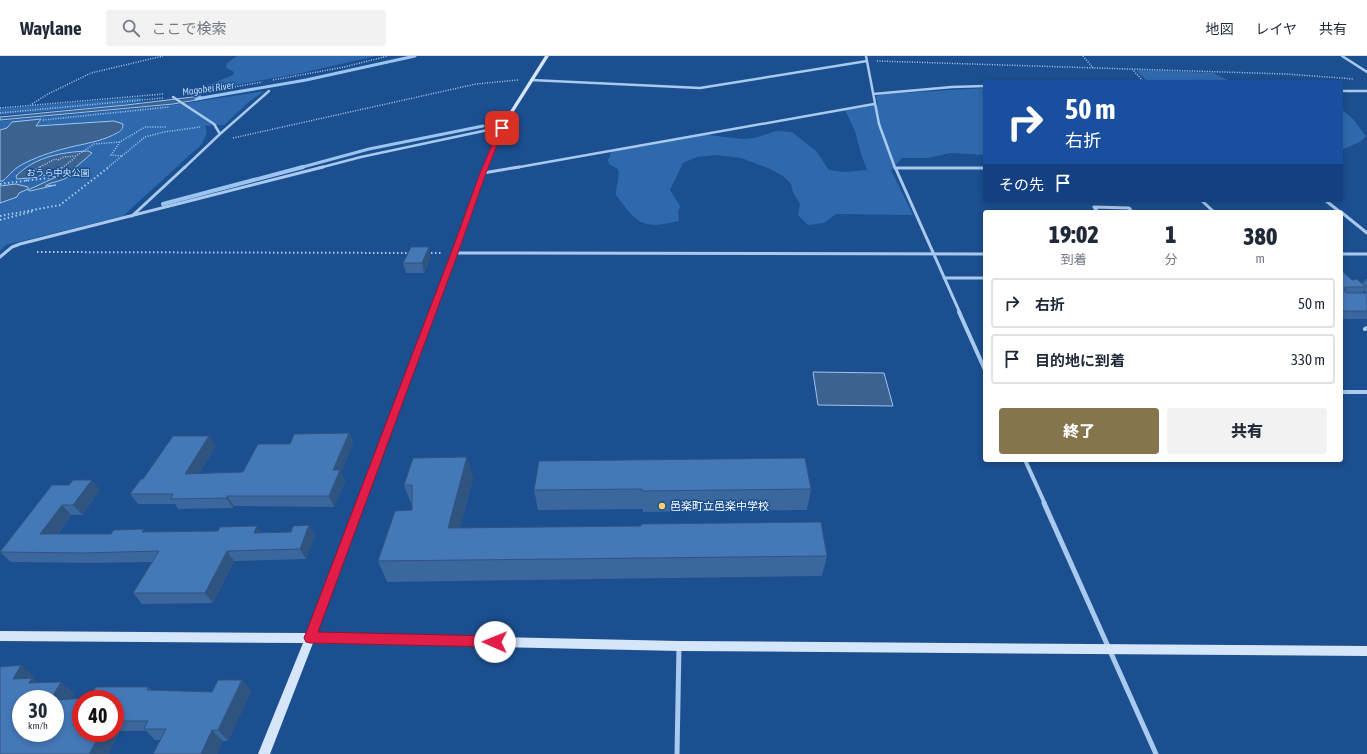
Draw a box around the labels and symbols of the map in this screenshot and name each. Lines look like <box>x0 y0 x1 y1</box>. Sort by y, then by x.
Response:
water label: Magobei River <box>181 79 236 98</box>
pin <box>485 111 519 145</box>
park label: おうら中央公園 <box>26 168 90 178</box>
place label: 邑楽町立邑楽中学校 <box>670 500 769 512</box>
marker: 邑楽町立邑楽中学校 <box>657 501 667 511</box>
position arrow <box>474 621 516 663</box>
speed limit sign: 40 <box>72 690 124 742</box>

